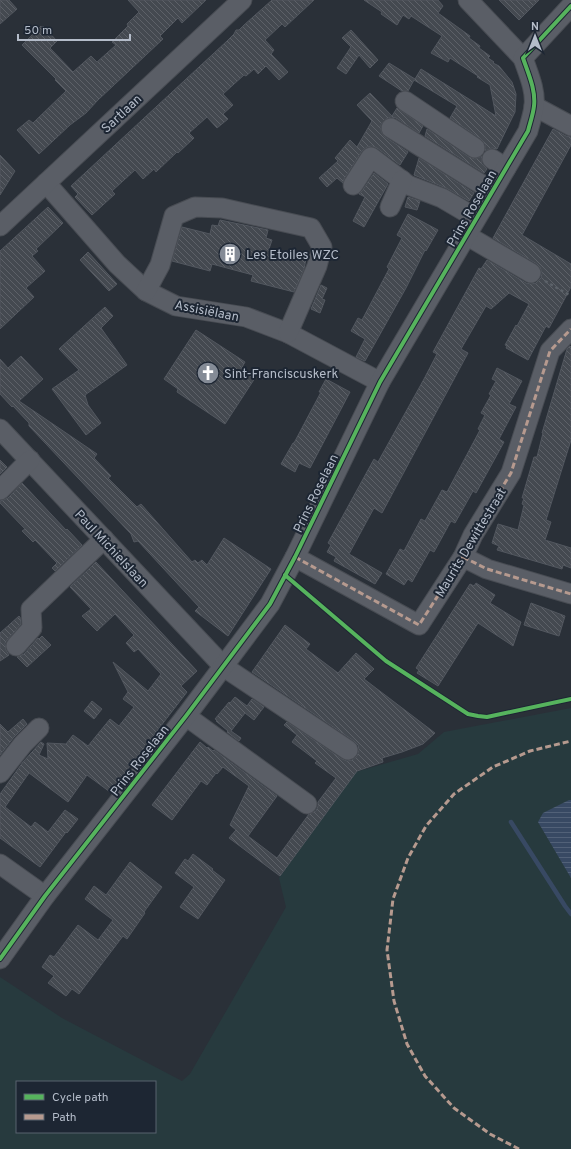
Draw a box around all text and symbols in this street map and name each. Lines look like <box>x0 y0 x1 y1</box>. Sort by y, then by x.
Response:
scale bar <box>18 16 130 42</box>
north arrow <box>515 16 555 56</box>
text: N <box>531 20 539 34</box>
text: 50 m <box>24 23 52 39</box>
street label: Sartlaan <box>99 92 146 137</box>
street label: Prins Roselaan <box>444 168 501 250</box>
building icon: Les Etoiles WZC <box>217 241 243 267</box>
place label: Les Etoiles WZC <box>246 248 339 264</box>
street label: Assisiëlaan <box>173 298 240 326</box>
church icon: Sint-Franciscuskerk <box>195 360 221 386</box>
place label: Sint-Franciscuskerk <box>224 367 338 383</box>
street label: Prins Roselaan <box>291 452 343 536</box>
street label: Maurits Dewittestraat <box>433 485 511 601</box>
street label: Paul Michielslaan <box>70 507 151 592</box>
street label: Prins Roselaan <box>108 722 173 800</box>
legend <box>16 1081 156 1133</box>
text: Cycle path <box>52 1090 109 1106</box>
text: Path <box>52 1110 77 1126</box>

